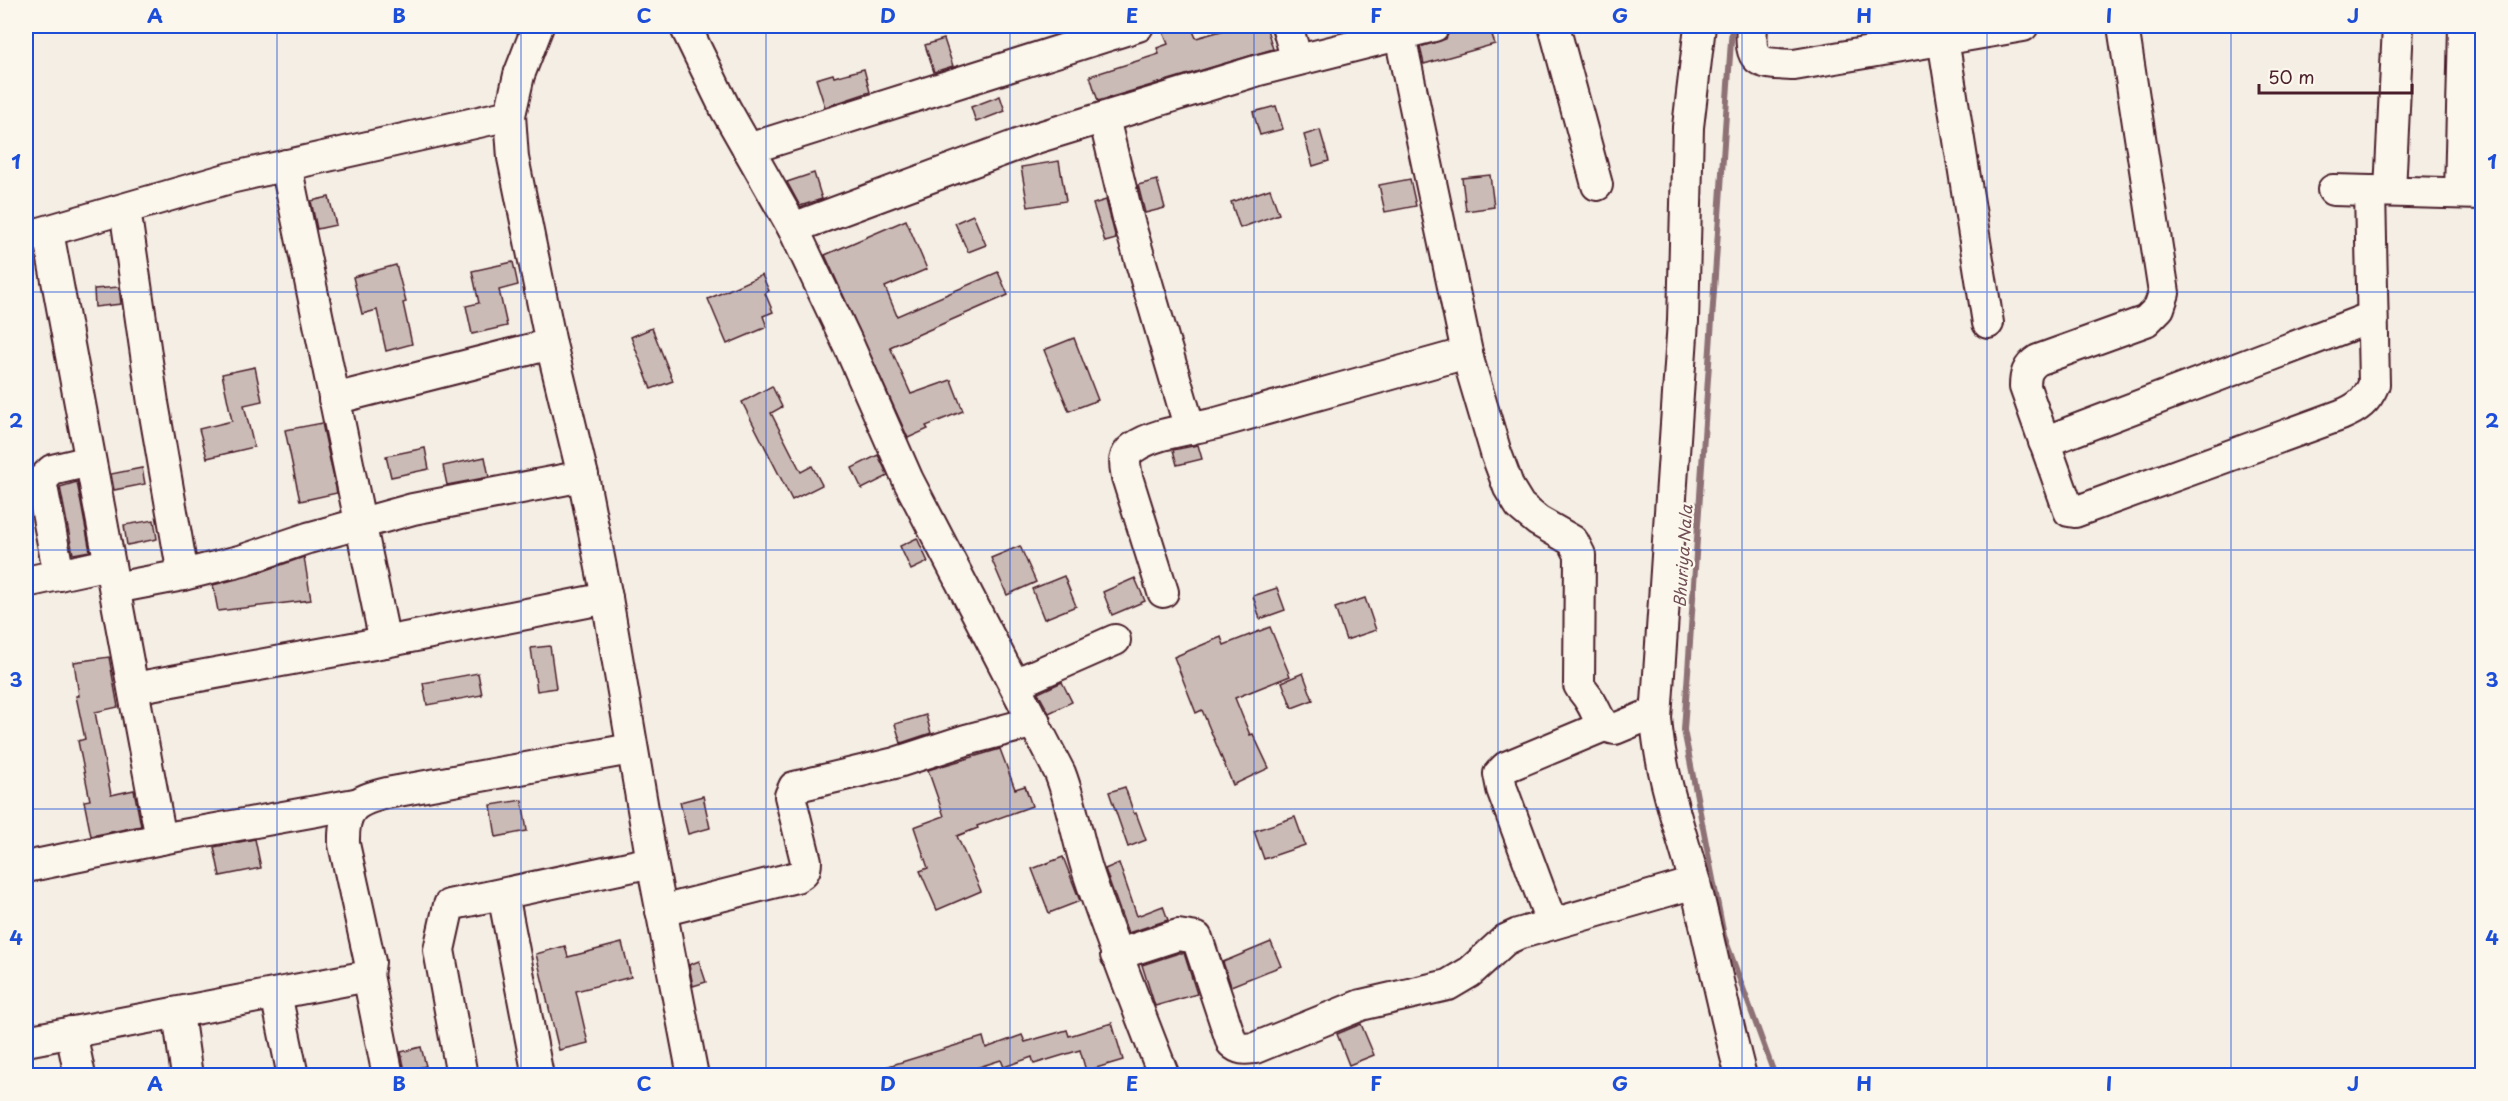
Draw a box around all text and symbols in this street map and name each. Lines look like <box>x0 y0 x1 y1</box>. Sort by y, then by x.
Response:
text: A <box>147 0 163 30</box>
text: B <box>392 0 406 30</box>
text: C <box>636 0 652 30</box>
text: D <box>880 0 896 30</box>
text: E <box>1126 0 1138 30</box>
text: F <box>1370 0 1382 30</box>
text: G <box>1612 0 1628 30</box>
text: H <box>1856 0 1872 30</box>
text: I <box>2106 0 2112 30</box>
text: J <box>2347 0 2359 30</box>
scale bar <box>2259 57 2412 95</box>
text: 50 m <box>2268 63 2315 90</box>
text: 1 <box>11 146 21 176</box>
text: 1 <box>2487 146 2497 176</box>
text: 2 <box>9 405 23 435</box>
text: 2 <box>2485 405 2499 435</box>
water label: Bhuriya Nala <box>1666 503 1698 608</box>
text: 3 <box>9 664 23 694</box>
text: 3 <box>2485 664 2499 694</box>
text: 4 <box>9 922 23 952</box>
text: 4 <box>2485 922 2499 952</box>
text: A <box>147 1068 163 1098</box>
text: B <box>392 1068 406 1098</box>
text: C <box>636 1068 652 1098</box>
text: D <box>880 1068 896 1098</box>
text: E <box>1126 1068 1138 1098</box>
text: F <box>1370 1068 1382 1098</box>
text: G <box>1612 1068 1628 1098</box>
text: H <box>1856 1068 1872 1098</box>
text: I <box>2106 1068 2112 1098</box>
text: J <box>2347 1068 2359 1098</box>

